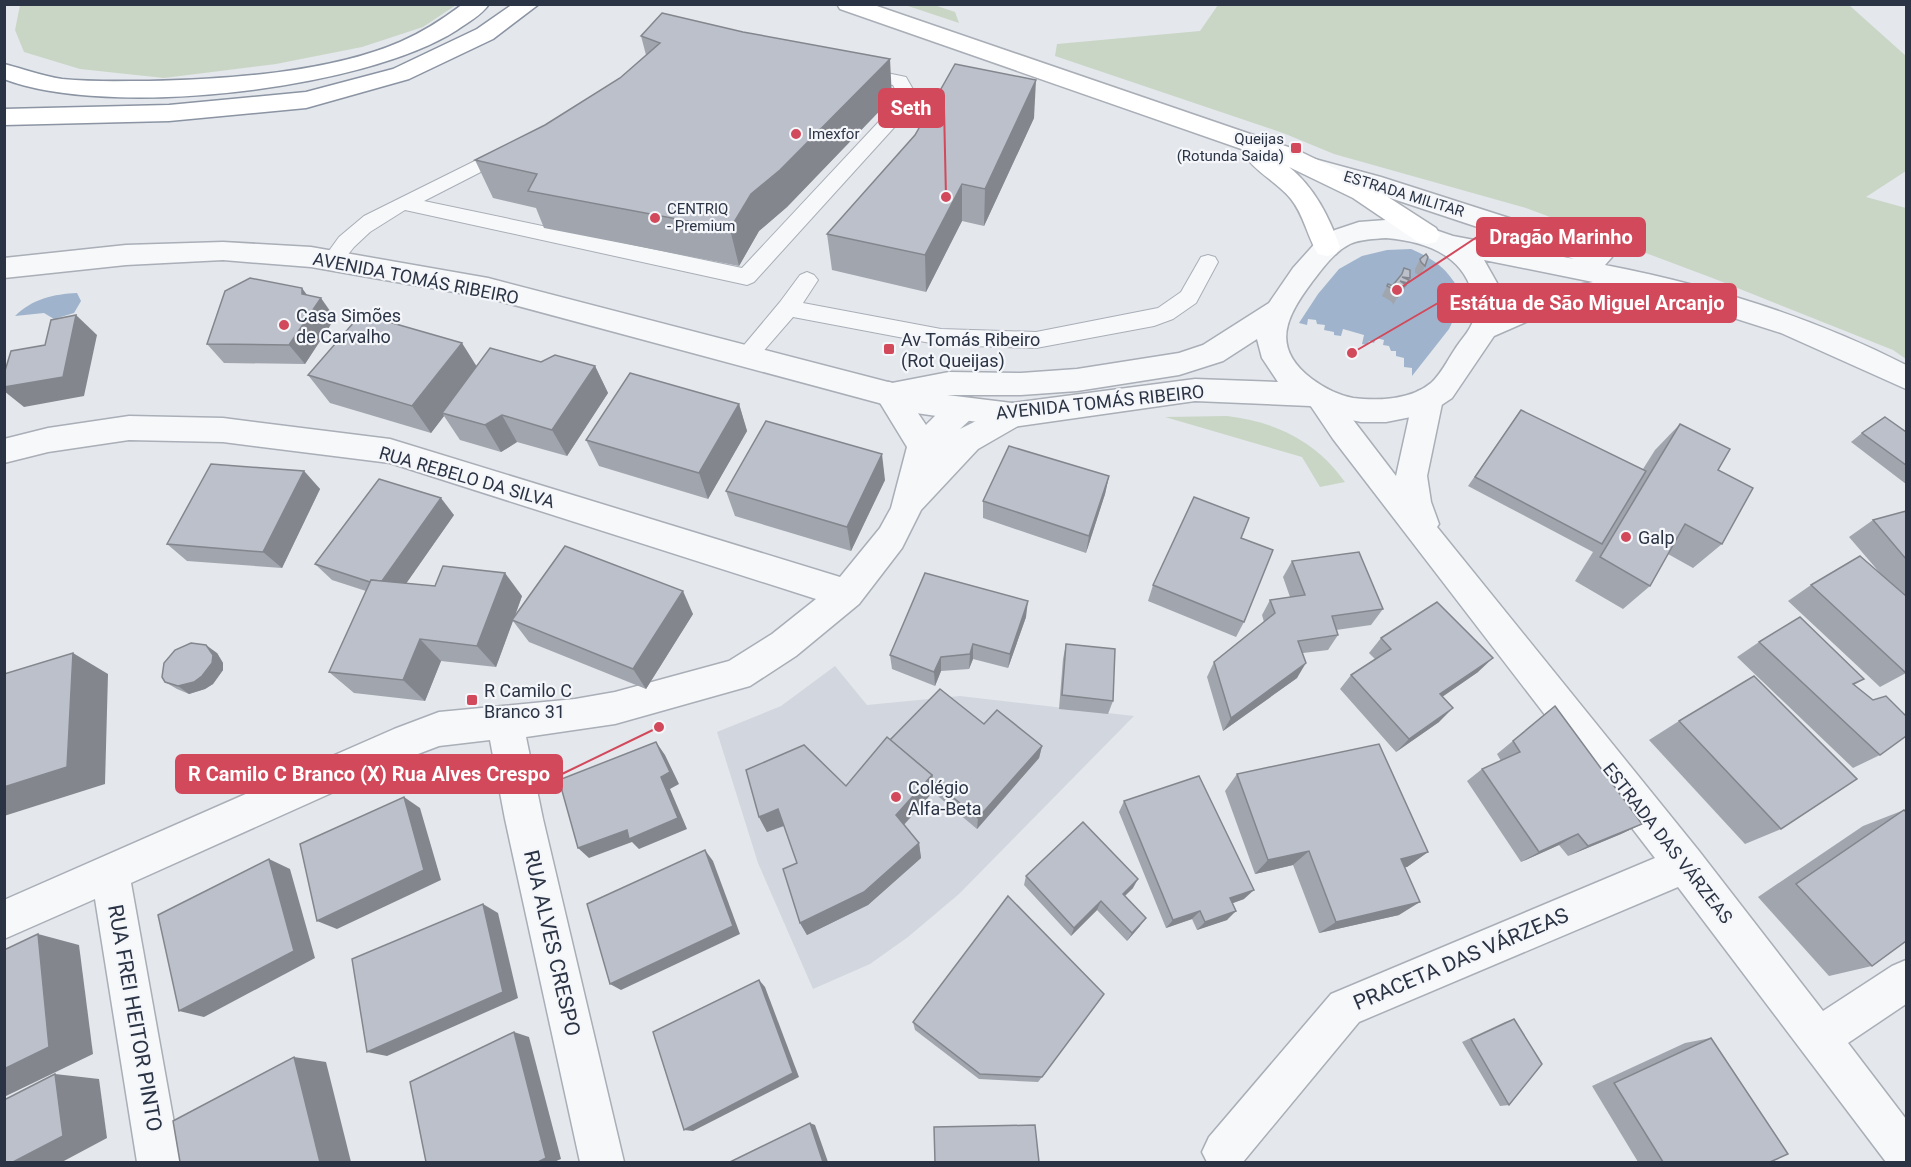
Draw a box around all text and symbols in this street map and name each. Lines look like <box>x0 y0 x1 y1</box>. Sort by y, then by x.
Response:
callout: Seth <box>879 89 944 127</box>
text: Seth <box>890 96 932 120</box>
place label: Imexfor <box>808 125 859 143</box>
marker: Imexfor <box>789 127 803 141</box>
place label: Queijas (Rotunda Saida) <box>1177 130 1284 165</box>
marker: Queijas (Rotunda Saida) <box>1289 141 1303 155</box>
street label: ESTRADA MILITAR <box>1342 167 1466 221</box>
place label: CENTRIQ - Premium <box>667 200 735 235</box>
marker: CENTRIQ - Premium <box>648 211 662 225</box>
callout: Dragão Marinho <box>1477 218 1645 256</box>
text: Dragão Marinho <box>1489 225 1633 249</box>
street label: AVENIDA TOMÁS RIBEIRO <box>311 248 521 308</box>
callout: Estátua de São Miguel Arcanjo <box>1438 284 1736 322</box>
text: Estátua de São Miguel Arcanjo <box>1450 291 1724 315</box>
place label: Casa Simões de Carvalho <box>296 305 401 347</box>
marker: Casa Simões de Carvalho <box>277 318 291 332</box>
place label: Av Tomás Ribeiro (Rot Queijas) <box>901 329 1040 372</box>
marker: Av Tomás Ribeiro (Rot Queijas) <box>882 342 896 356</box>
street label: AVENIDA TOMÁS RIBEIRO <box>995 381 1205 423</box>
street label: RUA REBELO DA SILVA <box>377 442 557 512</box>
place label: Galp <box>1638 527 1675 548</box>
marker: Galp <box>1619 530 1633 544</box>
place label: R Camilo C Branco 31 <box>484 680 572 722</box>
marker: R Camilo C Branco 31 <box>465 693 479 707</box>
callout: R Camilo C Branco (X) Rua Alves Crespo <box>176 755 562 793</box>
street label: ESTRADA DAS VÁRZEAS <box>1599 759 1737 928</box>
text: R Camilo C Branco (X) Rua Alves Crespo <box>188 762 550 786</box>
place label: Colégio Alfa-Beta <box>908 777 982 819</box>
marker: Colégio Alfa-Beta <box>889 790 903 804</box>
street label: RUA ALVES CRESPO <box>519 848 585 1038</box>
street label: RUA FREI HEITOR PINTO <box>103 903 167 1133</box>
street label: PRACETA DAS VÁRZEAS <box>1350 903 1572 1015</box>

